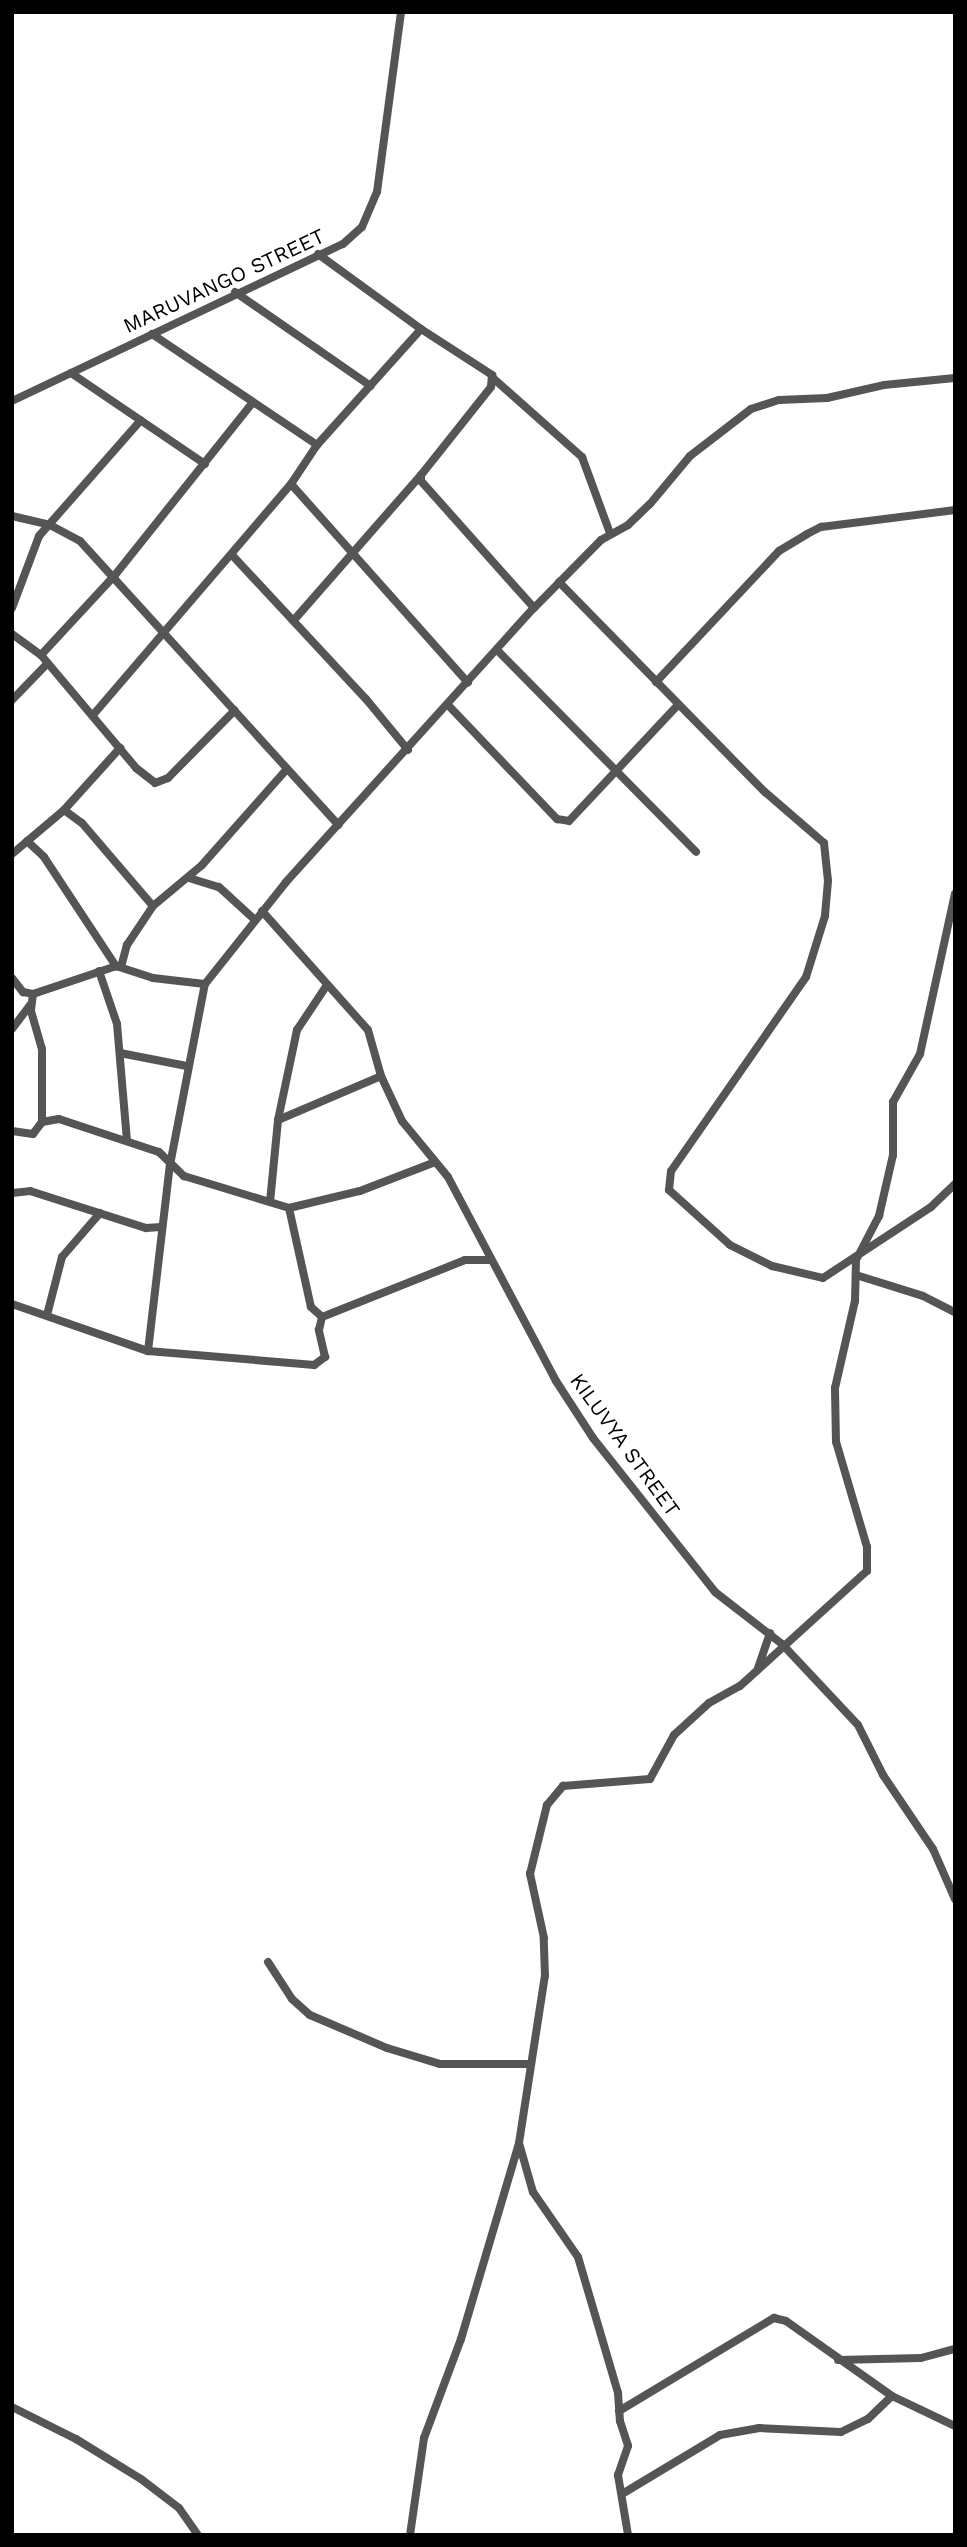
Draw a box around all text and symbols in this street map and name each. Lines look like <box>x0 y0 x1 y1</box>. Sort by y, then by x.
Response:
street label: MARUVANGO STREET <box>119 223 329 339</box>
street label: KILUVYA STREET <box>564 1368 686 1522</box>

